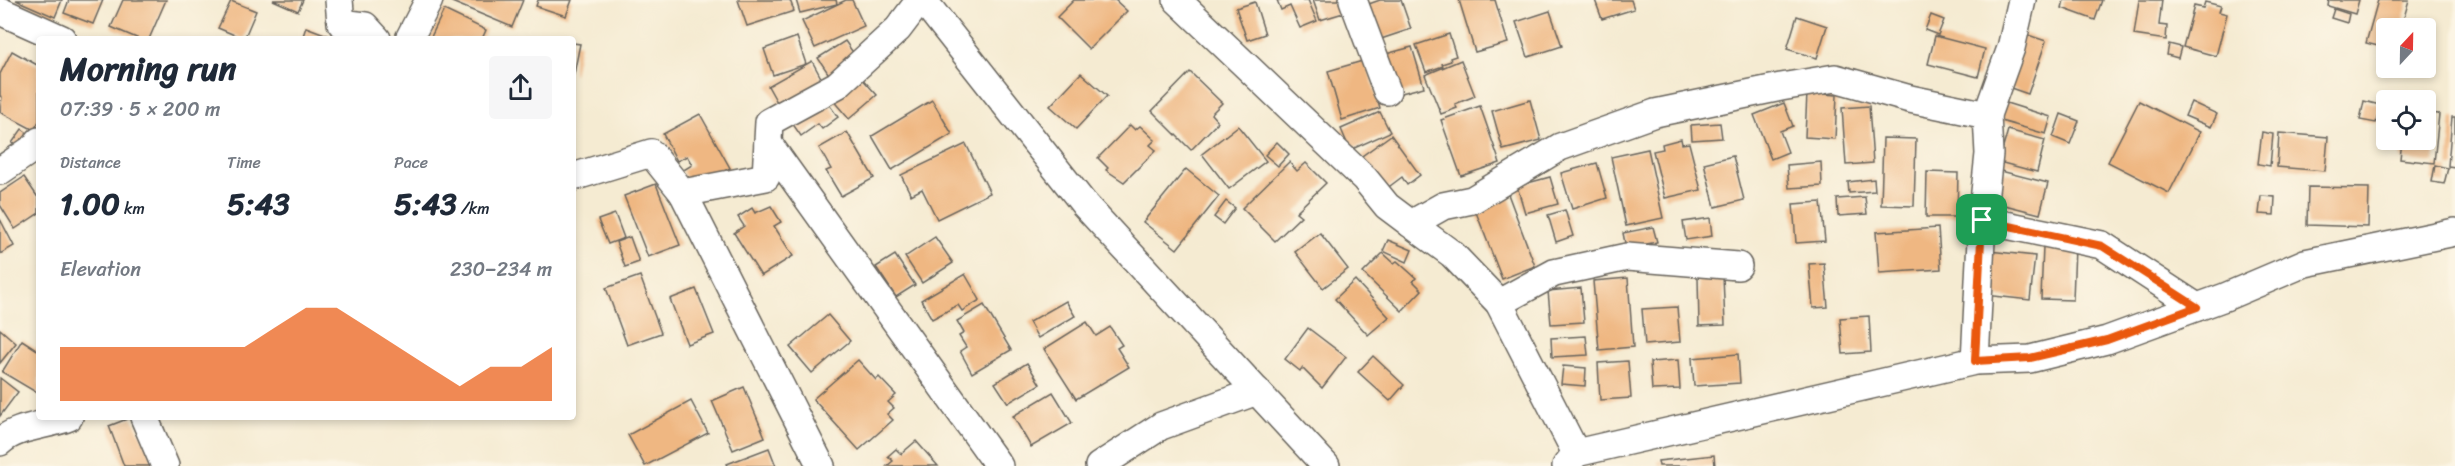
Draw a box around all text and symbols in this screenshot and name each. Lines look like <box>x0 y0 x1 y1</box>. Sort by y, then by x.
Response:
north arrow <box>2376 18 2436 78</box>
map controls <box>2376 18 2436 150</box>
text: Morning run <box>60 40 236 98</box>
button: share <box>489 56 552 119</box>
button: locate <box>2376 90 2436 150</box>
text: 07:39 · 5 × 200 m <box>60 92 220 127</box>
text: Distance <box>60 148 121 177</box>
text: Time <box>227 148 261 177</box>
text: Pace <box>394 148 428 177</box>
text: 1.00 <box>60 177 120 231</box>
text: 5:43 <box>227 177 290 231</box>
text: 5:43 <box>394 177 457 231</box>
text: km <box>120 194 145 223</box>
text: /km <box>457 194 490 223</box>
pin <box>1956 194 2007 245</box>
icon: arrive <box>1965 203 1998 236</box>
text: Elevation <box>60 252 141 287</box>
text: 230–234 m <box>450 252 552 287</box>

